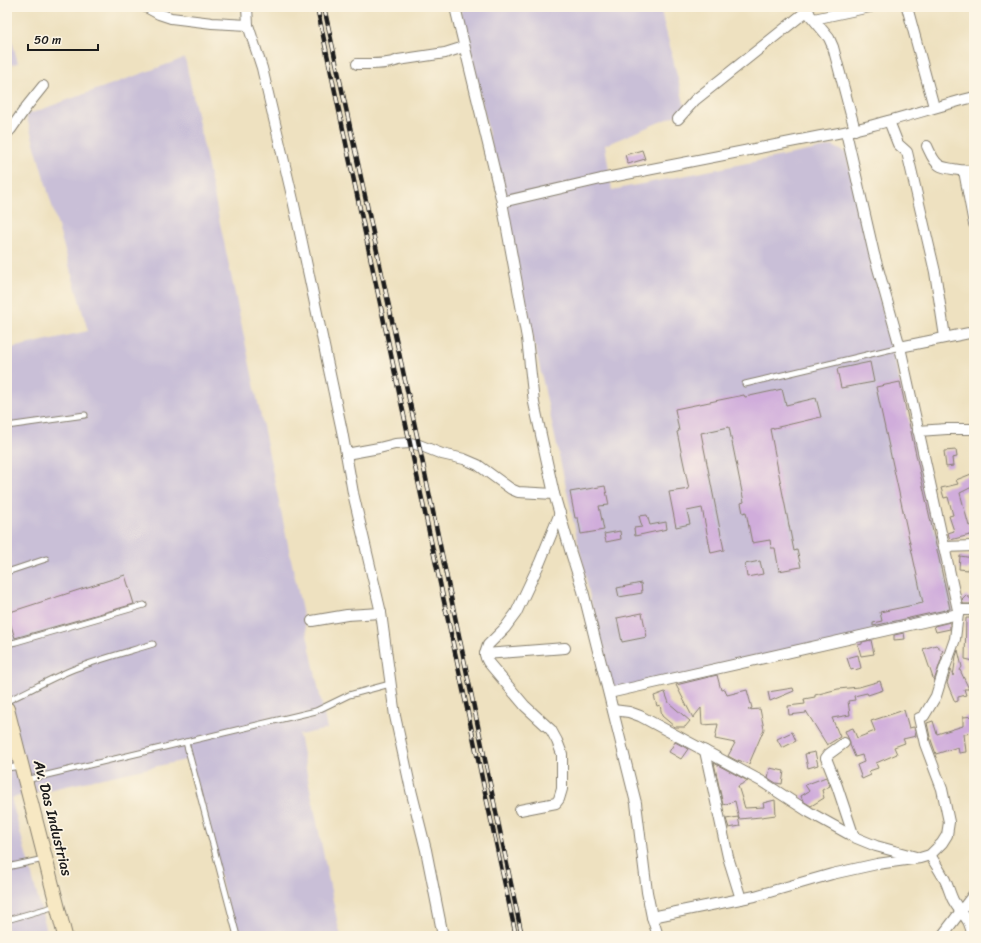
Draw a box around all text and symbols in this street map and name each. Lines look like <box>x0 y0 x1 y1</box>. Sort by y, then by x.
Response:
scale bar <box>28 26 98 52</box>
text: 50 m <box>34 29 61 51</box>
street label: Av. Das Industrias <box>26 756 80 879</box>

